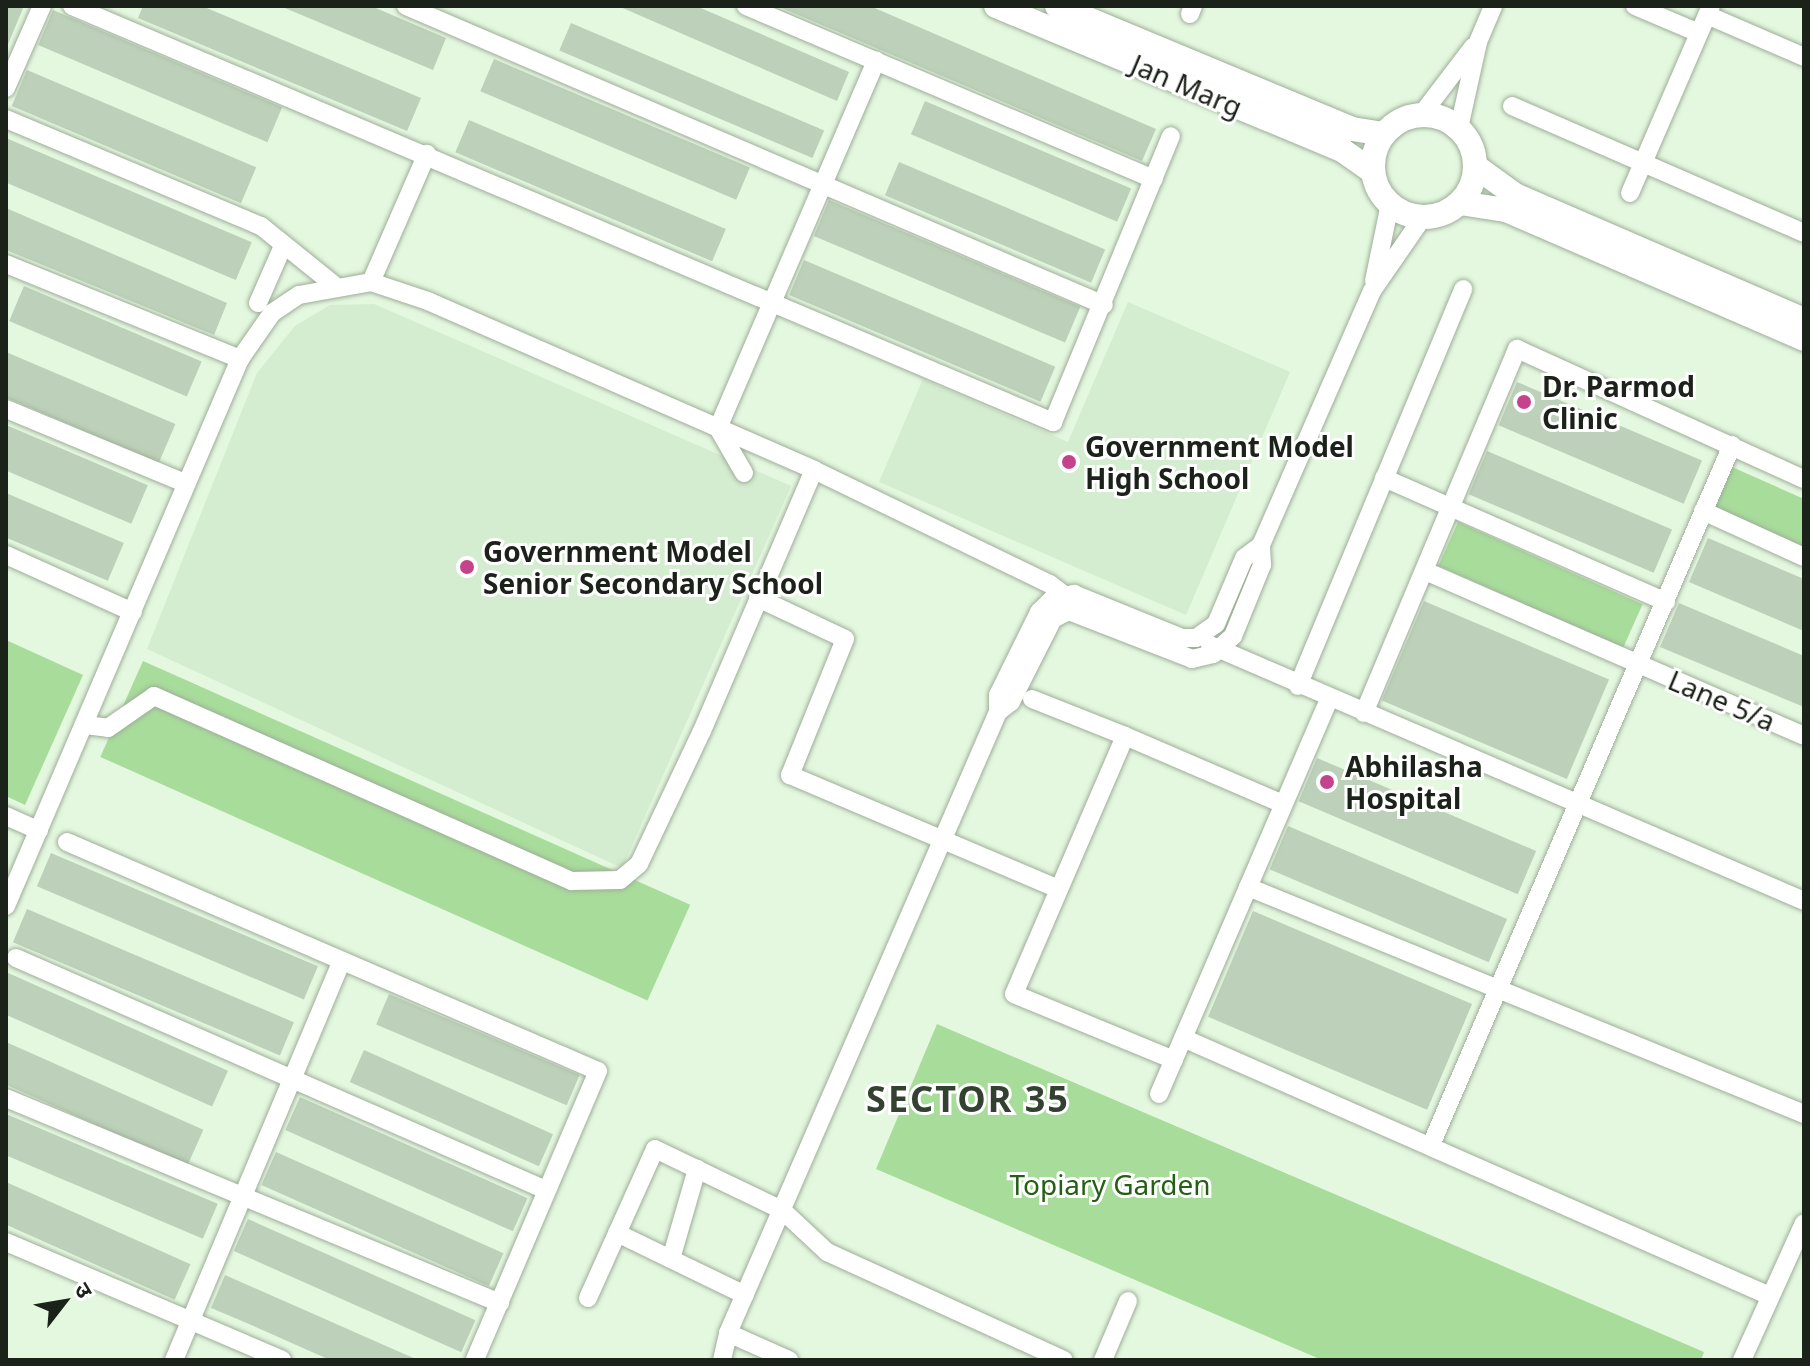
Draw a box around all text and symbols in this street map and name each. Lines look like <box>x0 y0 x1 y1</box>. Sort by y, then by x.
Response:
street label: Jan Marg <box>1126 47 1248 123</box>
place label: Dr. Parmod Clinic <box>1542 369 1695 435</box>
marker: Dr. Parmod Clinic <box>1513 391 1535 413</box>
place label: Government Model High School <box>1085 429 1354 495</box>
marker: Government Model High School <box>1060 453 1078 471</box>
place label: Government Model Senior Secondary School <box>483 534 823 600</box>
marker: Government Model Senior Secondary School <box>458 558 476 576</box>
street label: Lane 5/a <box>1663 662 1781 738</box>
place label: Abhilasha Hospital <box>1345 749 1483 815</box>
marker: Abhilasha Hospital <box>1316 771 1338 793</box>
district label: SECTOR 35 <box>866 1077 1070 1121</box>
park label: Topiary Garden <box>1009 1167 1211 1201</box>
north arrow <box>24 1262 104 1342</box>
text: उ <box>68 1276 101 1303</box>

